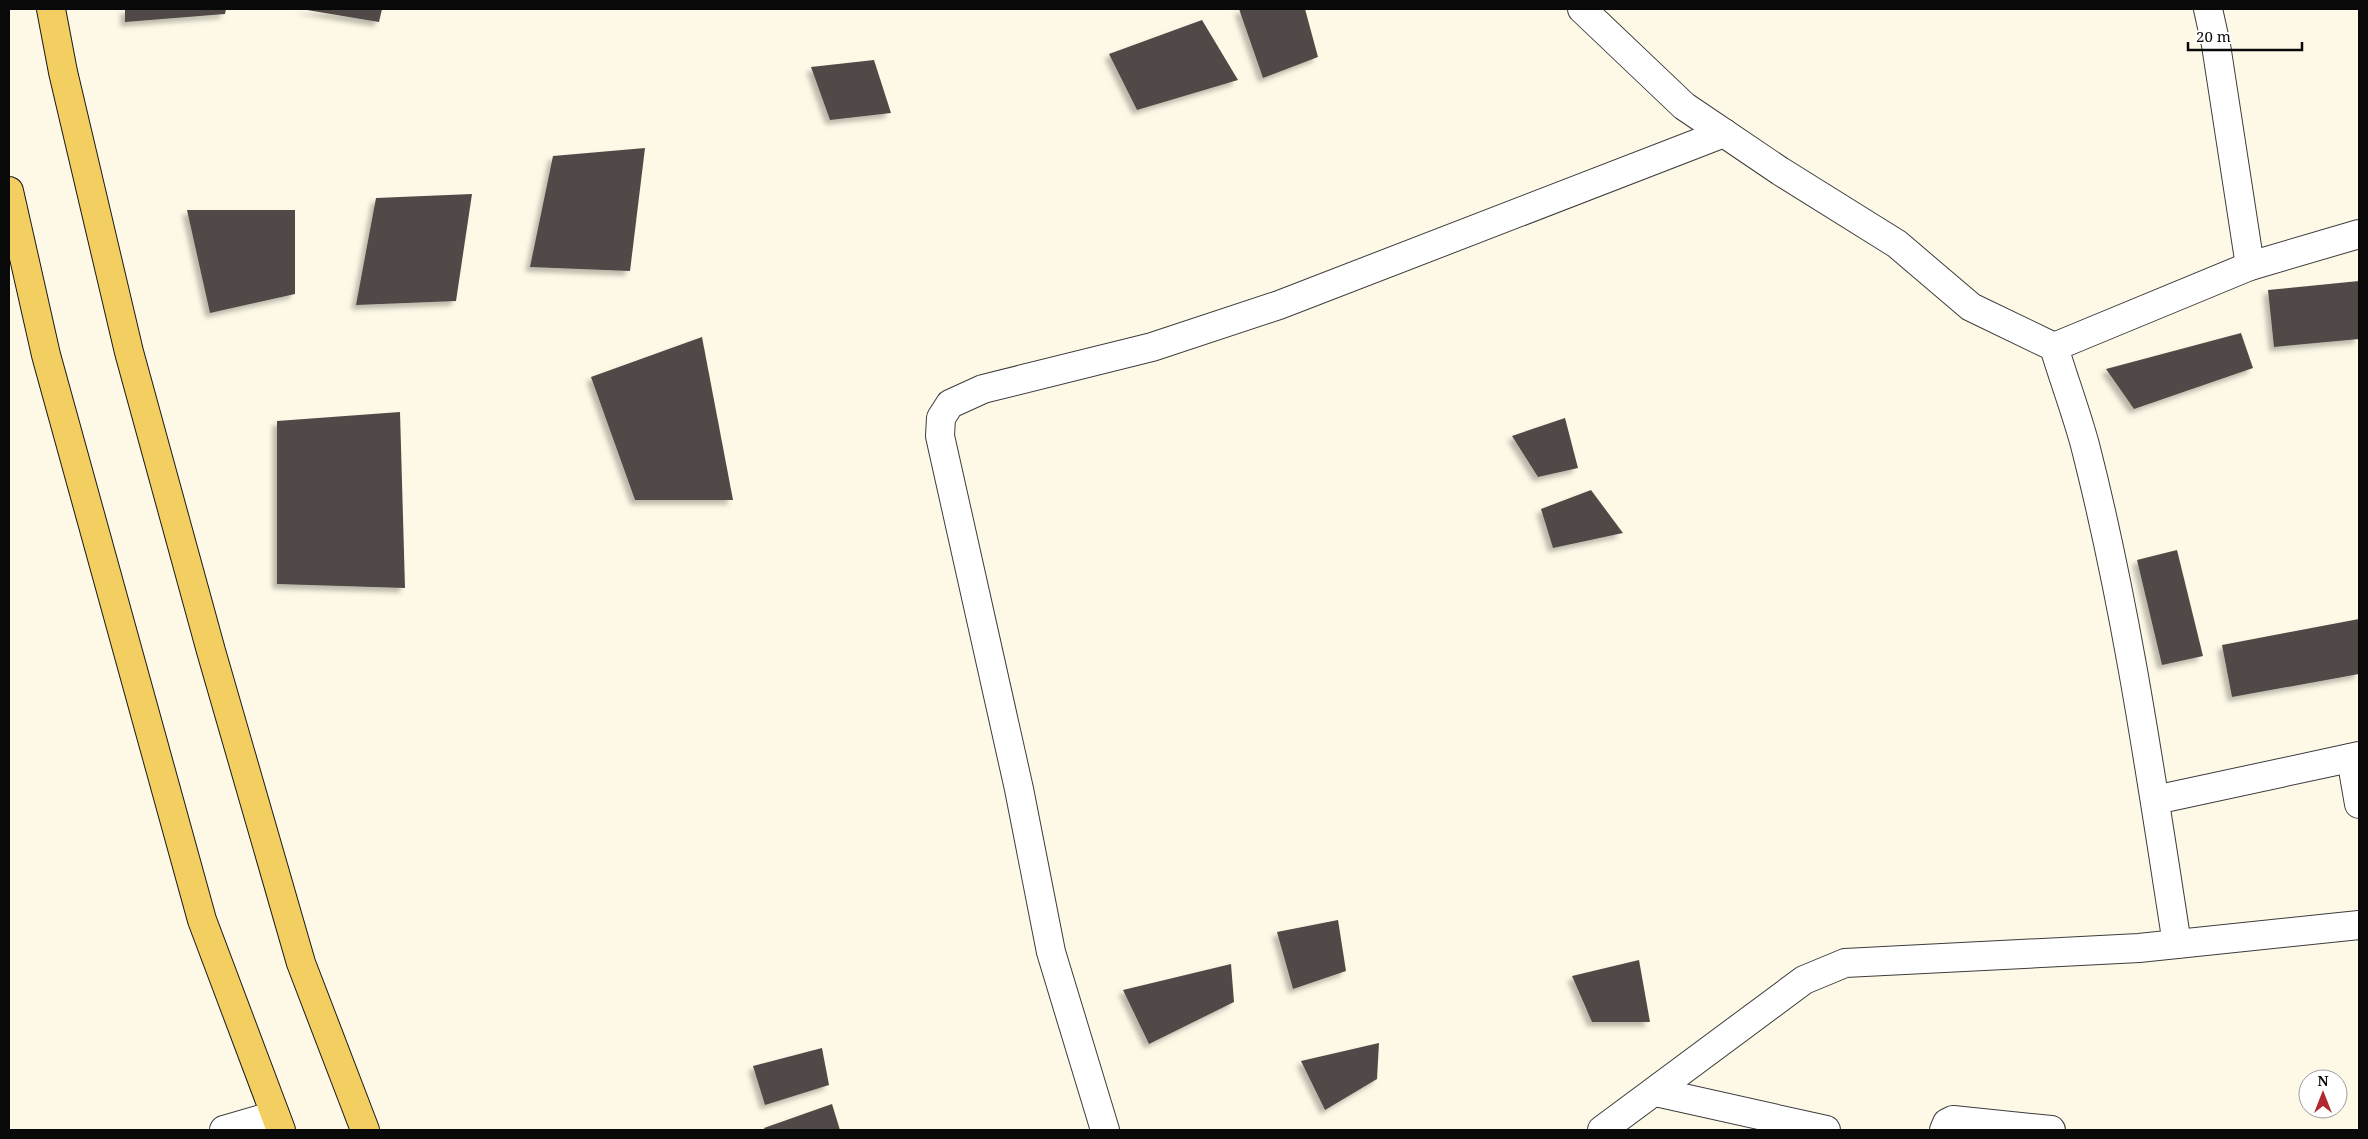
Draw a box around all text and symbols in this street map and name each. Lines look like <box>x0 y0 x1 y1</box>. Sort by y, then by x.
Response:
scale bar <box>2188 20 2302 52</box>
text: 20 m <box>2196 26 2231 46</box>
north arrow <box>2298 1069 2348 1119</box>
text: N <box>2317 1071 2329 1090</box>

